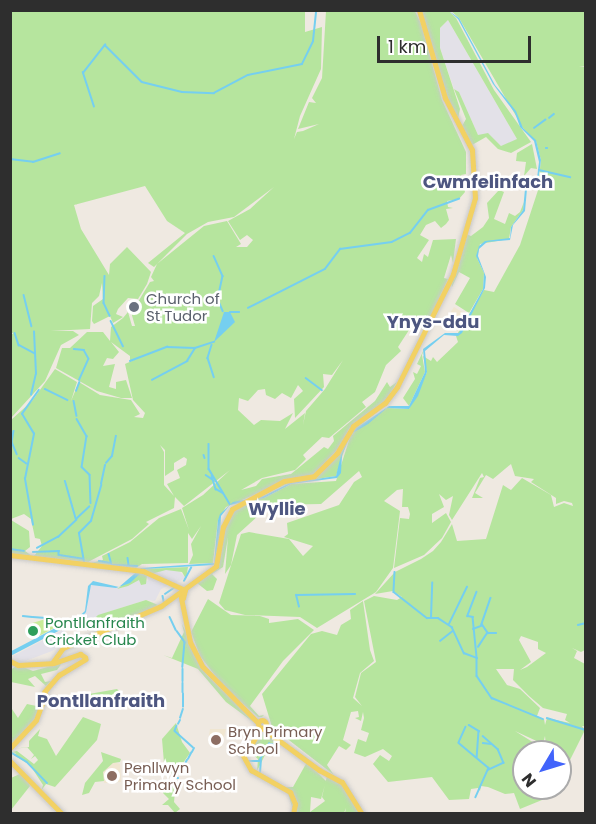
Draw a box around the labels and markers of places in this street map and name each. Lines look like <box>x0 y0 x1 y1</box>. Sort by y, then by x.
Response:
place label: Church of St Tudor <box>146 289 220 324</box>
marker: Church of St Tudor <box>127 300 141 314</box>
place label: Pontllanfraith Cricket Club <box>45 613 145 648</box>
marker: Pontllanfraith Cricket Club <box>26 624 40 638</box>
place label: Bryn Primary School <box>228 722 322 757</box>
marker: Bryn Primary School <box>209 733 223 747</box>
place label: Penllwyn Primary School <box>124 758 236 793</box>
marker: Penllwyn Primary School <box>105 769 119 783</box>

